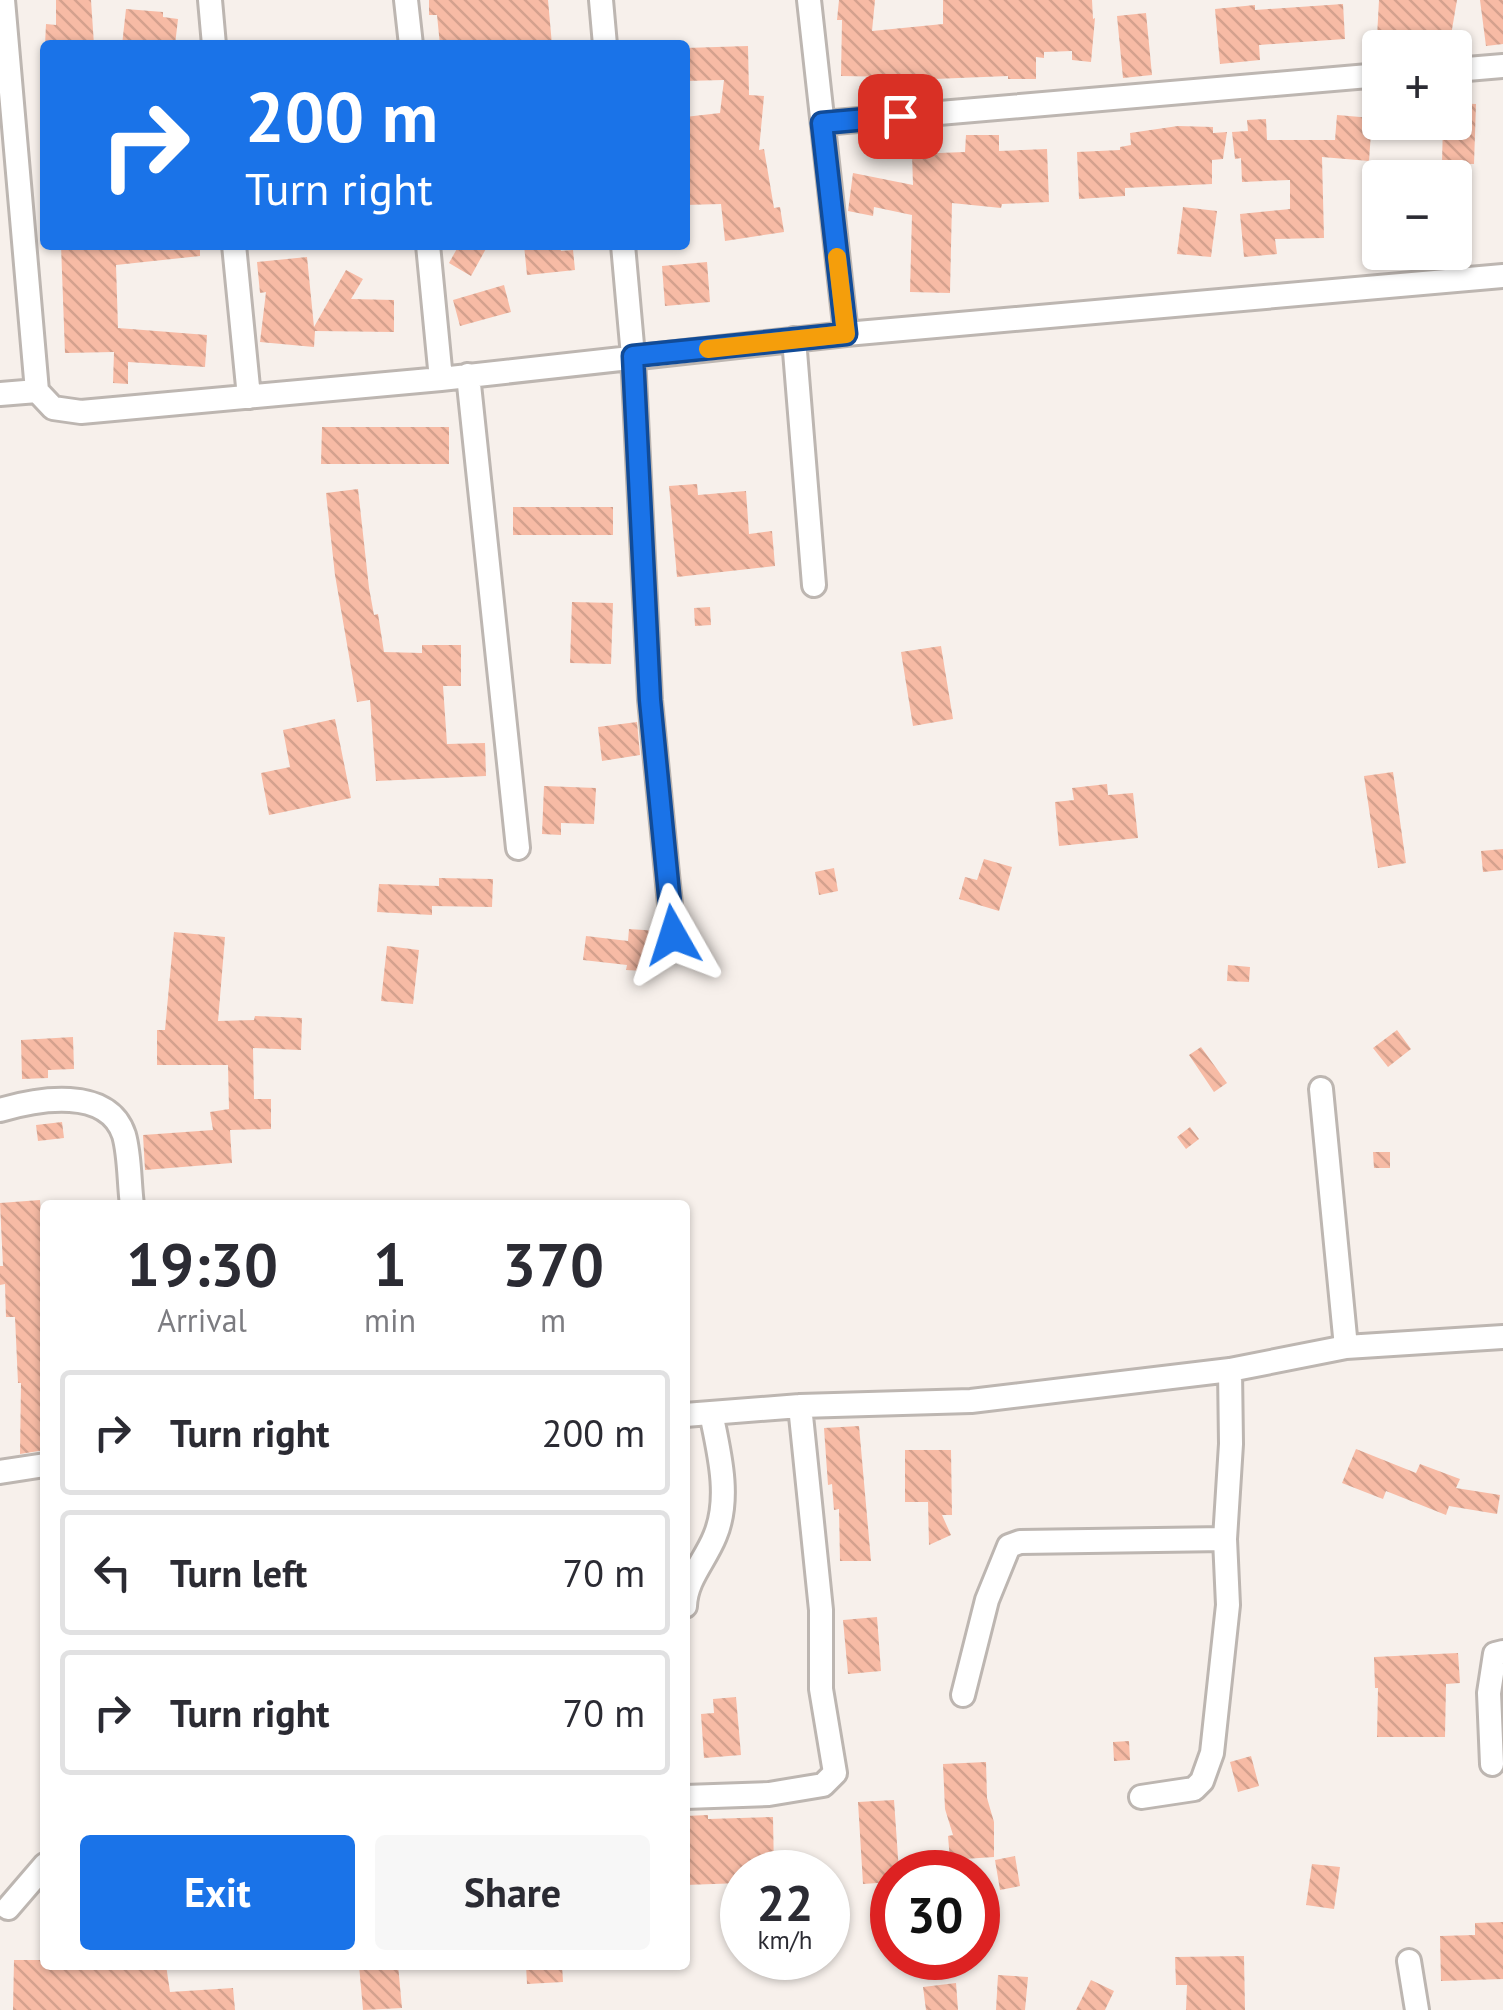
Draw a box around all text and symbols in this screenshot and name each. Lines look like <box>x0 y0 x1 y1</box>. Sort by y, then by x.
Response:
map controls <box>1362 30 1472 270</box>
button: + <box>1362 30 1472 140</box>
text: 200 m <box>245 71 438 161</box>
pin <box>858 74 943 159</box>
icon: right <box>80 80 210 210</box>
icon: arrive <box>873 89 928 144</box>
text: Turn right <box>245 159 433 217</box>
button: − <box>1362 160 1472 270</box>
position arrow <box>621 883 725 987</box>
text: 19:30 <box>126 1225 278 1303</box>
text: 1 <box>373 1225 407 1303</box>
text: 370 <box>502 1225 604 1303</box>
text: Arrival <box>157 1299 247 1341</box>
text: min <box>364 1299 416 1341</box>
text: m <box>540 1299 566 1341</box>
icon: right <box>85 1405 140 1460</box>
text: Turn right <box>170 1408 330 1457</box>
text: 200 m <box>542 1408 645 1457</box>
icon: left <box>85 1545 140 1600</box>
text: Turn left <box>170 1548 307 1597</box>
text: 70 m <box>563 1548 645 1597</box>
icon: right <box>85 1685 140 1740</box>
text: Turn right <box>170 1688 330 1737</box>
text: 70 m <box>563 1688 645 1737</box>
button: Exit <box>80 1835 355 1950</box>
button: Share <box>375 1835 650 1950</box>
speed limit sign: 30 <box>870 1850 1000 1980</box>
text: 22 <box>757 1870 813 1935</box>
text: km/h <box>758 1924 812 1956</box>

